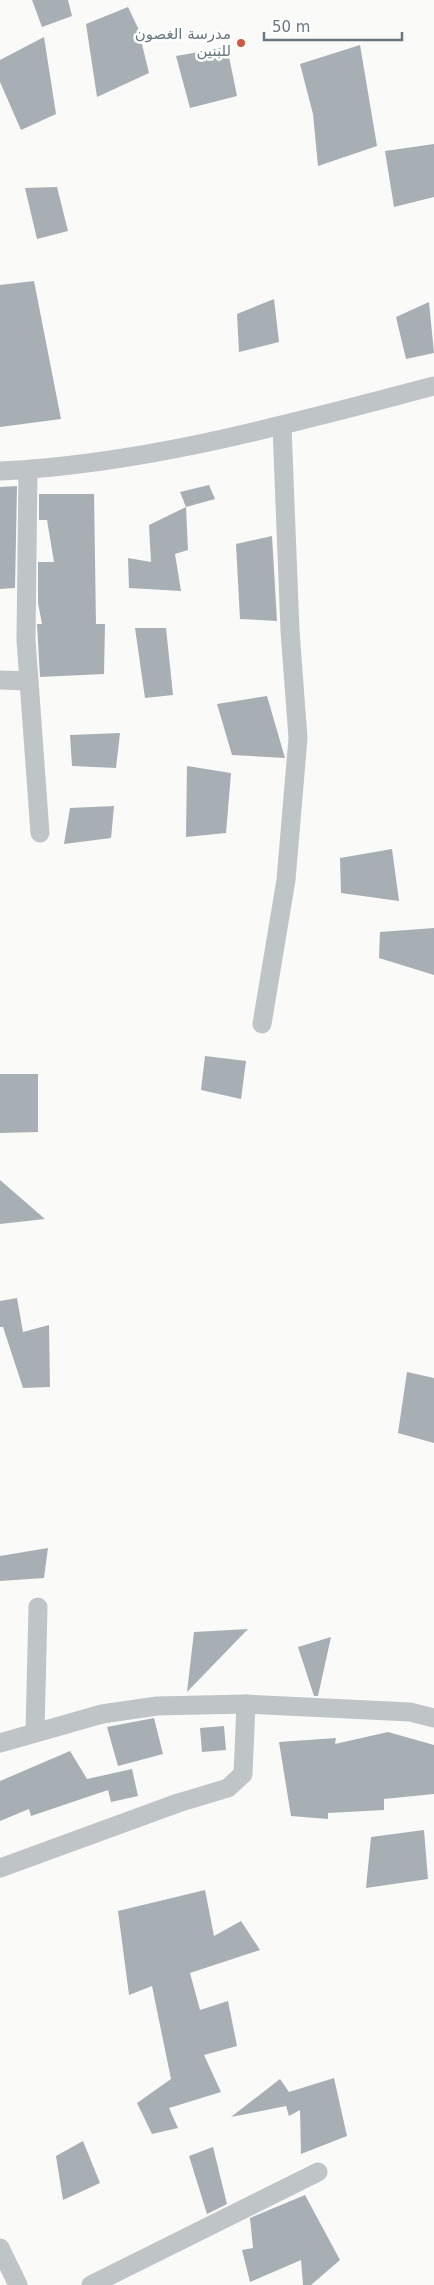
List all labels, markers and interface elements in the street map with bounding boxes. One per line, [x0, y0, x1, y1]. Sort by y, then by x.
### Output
scale bar [264, 10, 402, 42]
text: 50 m [272, 18, 310, 36]
place label: مدرسة الغصون للبنين [135, 25, 231, 60]
marker: مدرسة الغصون للبنين [235, 37, 247, 49]

